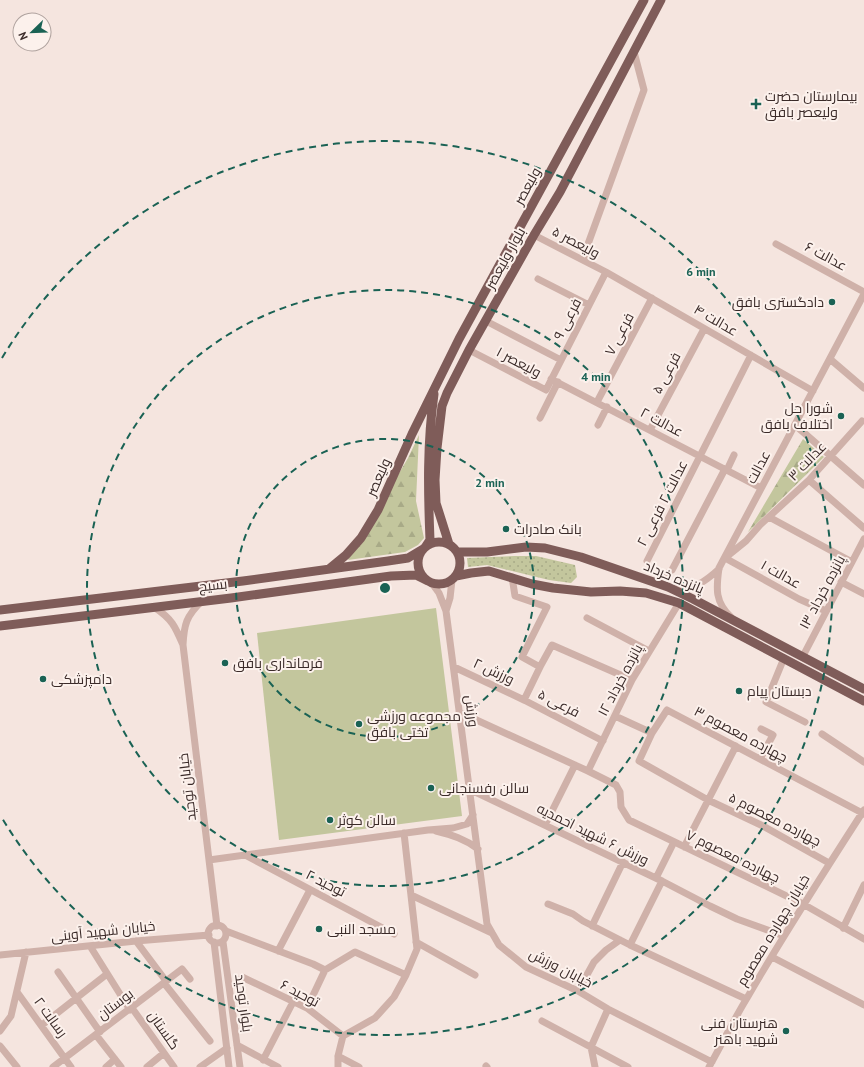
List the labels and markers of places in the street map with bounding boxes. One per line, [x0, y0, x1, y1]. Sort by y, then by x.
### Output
place label: بیمارستان حضرت ولیعصر بافق [765, 87, 858, 121]
marker: بیمارستان حضرت ولیعصر بافق [750, 98, 762, 110]
place label: دادگستری بافق [732, 293, 824, 311]
marker: دادگستری بافق [827, 297, 837, 307]
place label: شورا حل اختلاف بافق [761, 399, 833, 433]
marker: شورا حل اختلاف بافق [836, 411, 846, 421]
place label: بانک صادرات [514, 520, 582, 538]
marker: بانک صادرات [501, 524, 511, 534]
centre of rings [378, 581, 392, 595]
place label: فرمانداری بافق [233, 654, 323, 672]
marker: فرمانداری بافق [220, 658, 230, 668]
place label: دامپزشکی [51, 670, 112, 689]
marker: دامپزشکی [38, 674, 48, 684]
place label: دبستان پیام [747, 682, 812, 701]
marker: دبستان پیام [734, 686, 744, 696]
place label: مجموعه ورزشی تختی بافق [367, 707, 461, 741]
marker: مجموعه ورزشی تختی بافق [354, 719, 364, 729]
place label: سالن رفسنجانی [439, 779, 529, 797]
marker: سالن رفسنجانی [426, 783, 436, 793]
place label: سالن کوثر [337, 811, 396, 829]
marker: سالن کوثر [325, 815, 335, 825]
place label: مسجد النبی [327, 920, 396, 938]
marker: مسجد النبی [314, 924, 324, 934]
place label: هنرستان فنی شهید باهنر [701, 1014, 778, 1048]
marker: هنرستان فنی شهید باهنر [781, 1026, 791, 1036]

